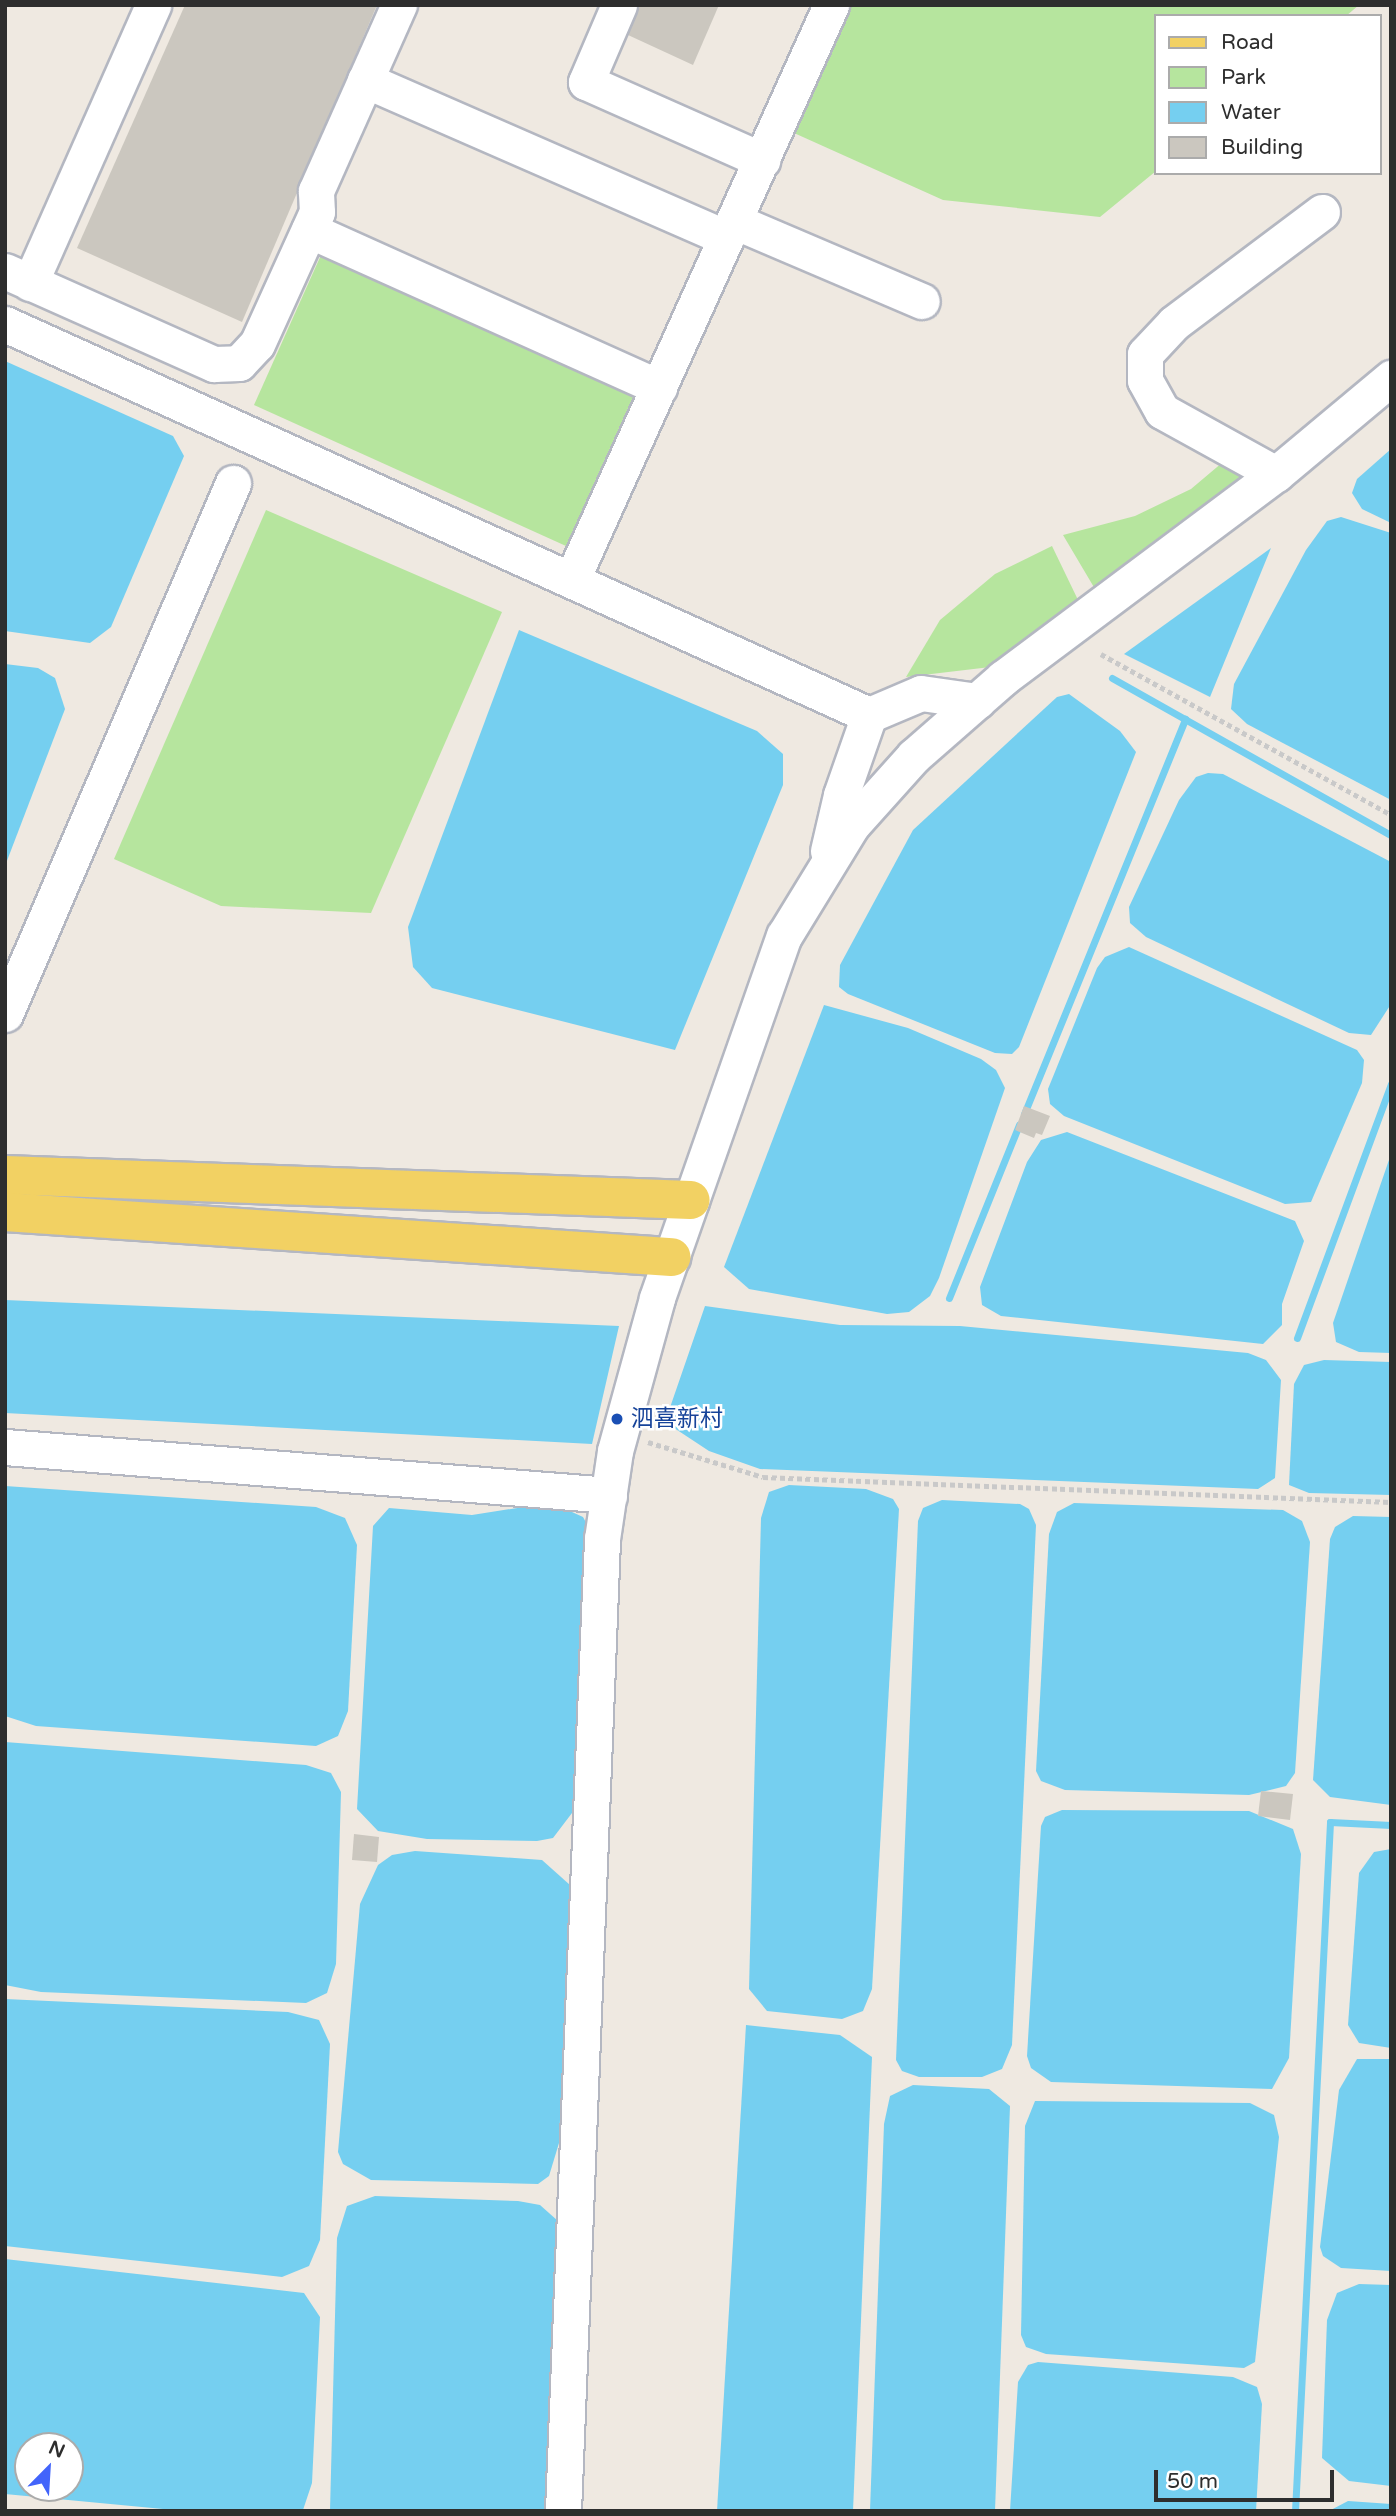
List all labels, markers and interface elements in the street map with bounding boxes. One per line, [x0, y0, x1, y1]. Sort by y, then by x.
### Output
legend [1154, 14, 1382, 175]
text: Road [1221, 30, 1274, 55]
text: Park [1221, 65, 1266, 90]
text: Water [1221, 100, 1281, 125]
text: Building [1221, 135, 1303, 160]
place label: 泗喜新村 [631, 1405, 723, 1433]
marker: 泗喜新村 [609, 1411, 625, 1427]
north arrow [14, 2432, 84, 2502]
text: N [45, 2436, 68, 2463]
scale bar [1158, 2456, 1338, 2500]
text: 50 m [1167, 2469, 1218, 2494]

